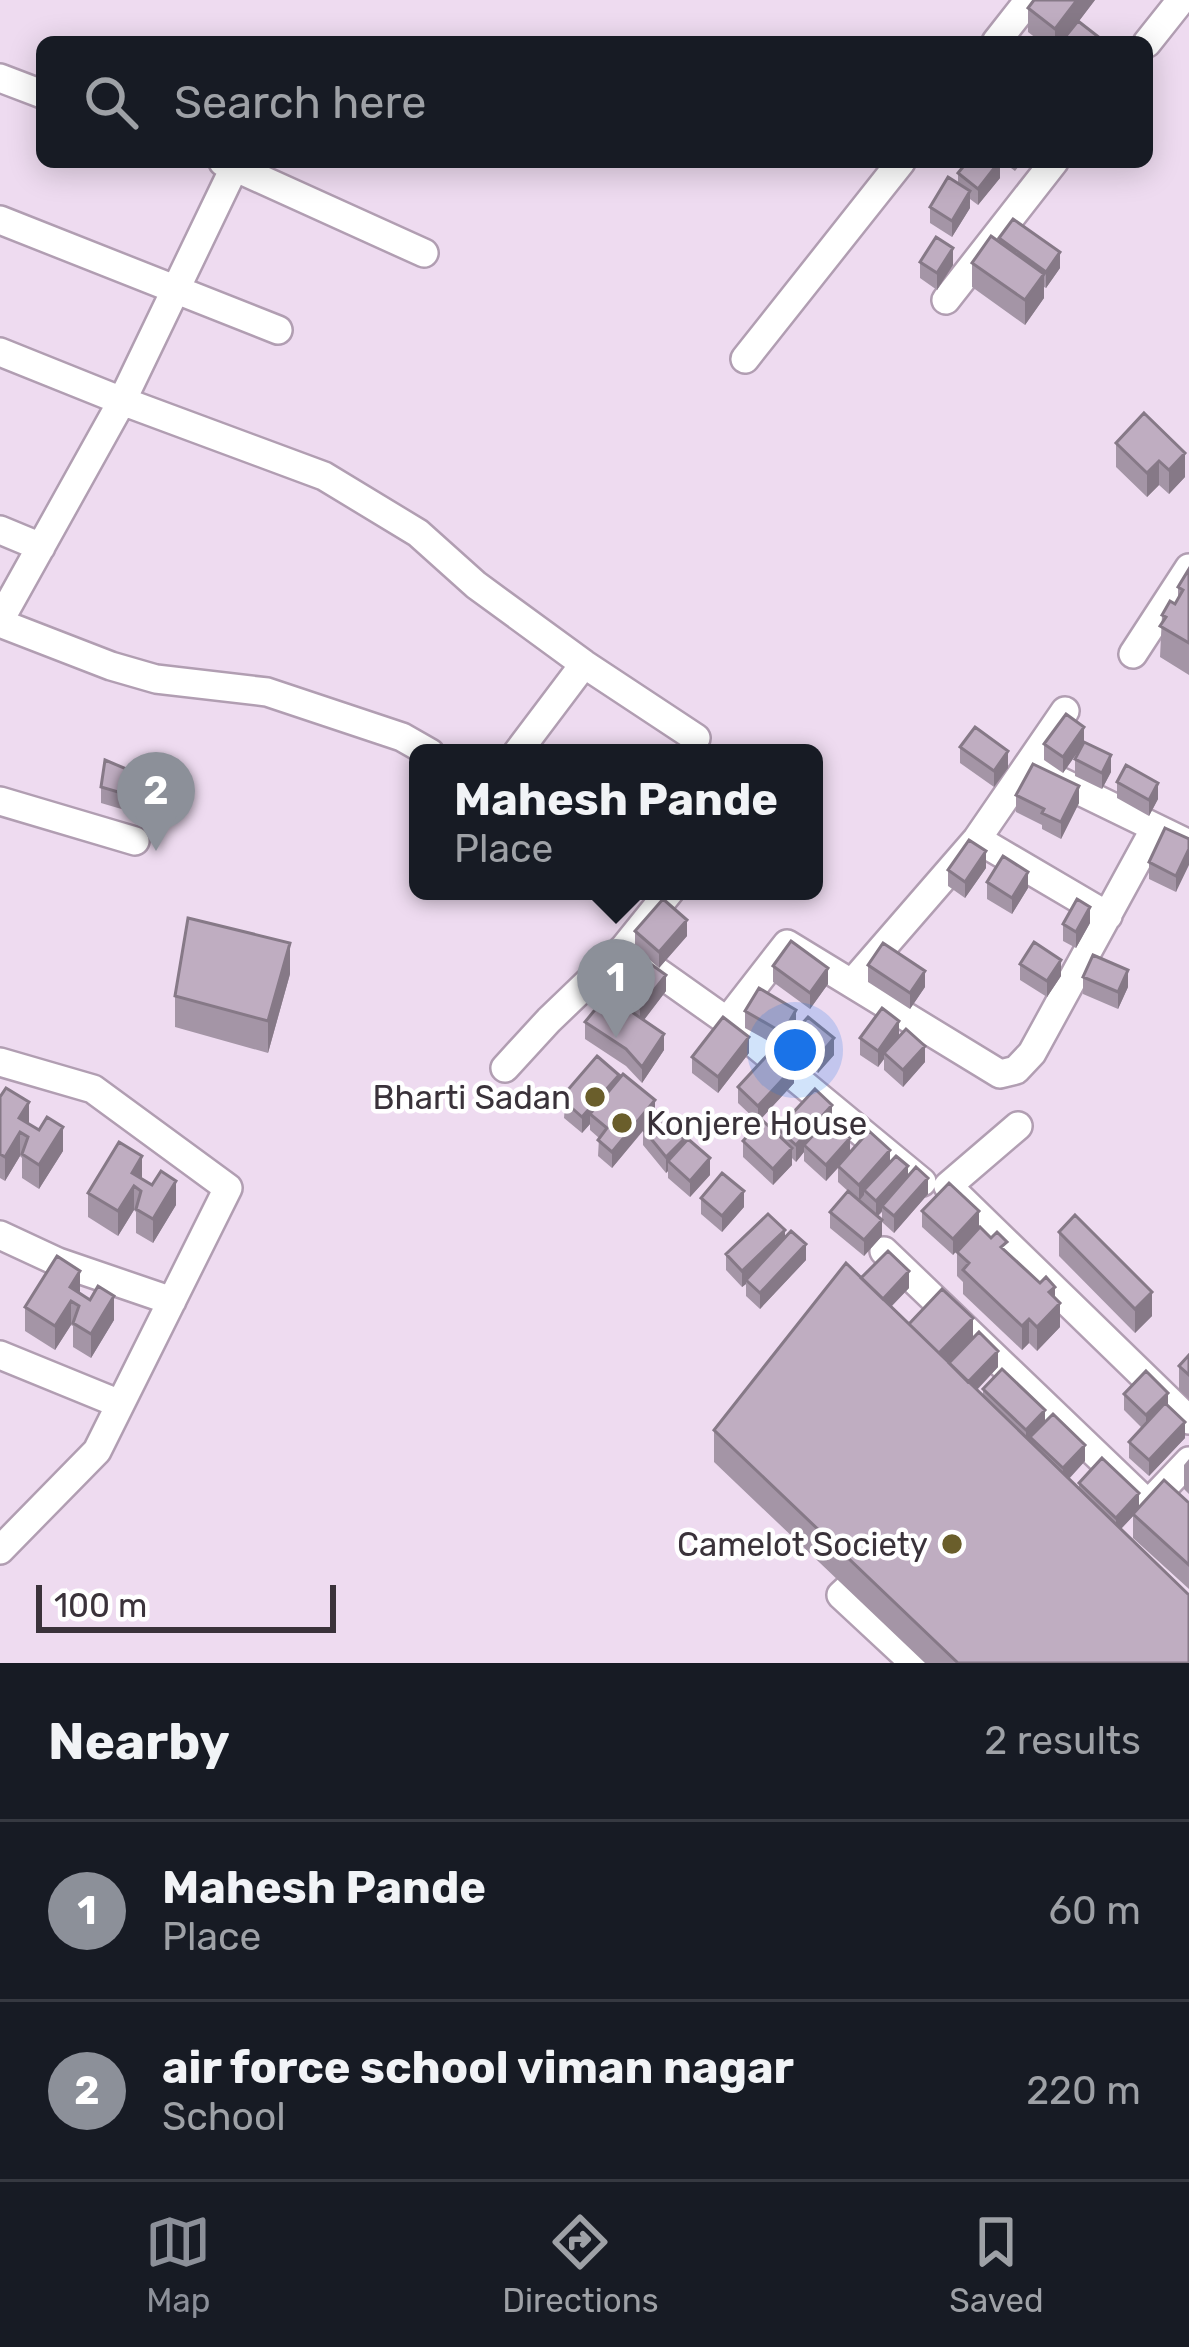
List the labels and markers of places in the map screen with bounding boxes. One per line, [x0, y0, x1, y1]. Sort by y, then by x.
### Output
pin: 2 [117, 752, 195, 851]
pin: 1 [577, 939, 655, 1038]
place label: Bharti Sadan [373, 1078, 571, 1117]
marker: Bharti Sadan [582, 1084, 608, 1110]
place label: Konjere House [646, 1104, 867, 1143]
marker: Konjere House [609, 1110, 635, 1136]
place label: Camelot Society [677, 1525, 928, 1564]
marker: Camelot Society [939, 1531, 965, 1557]

